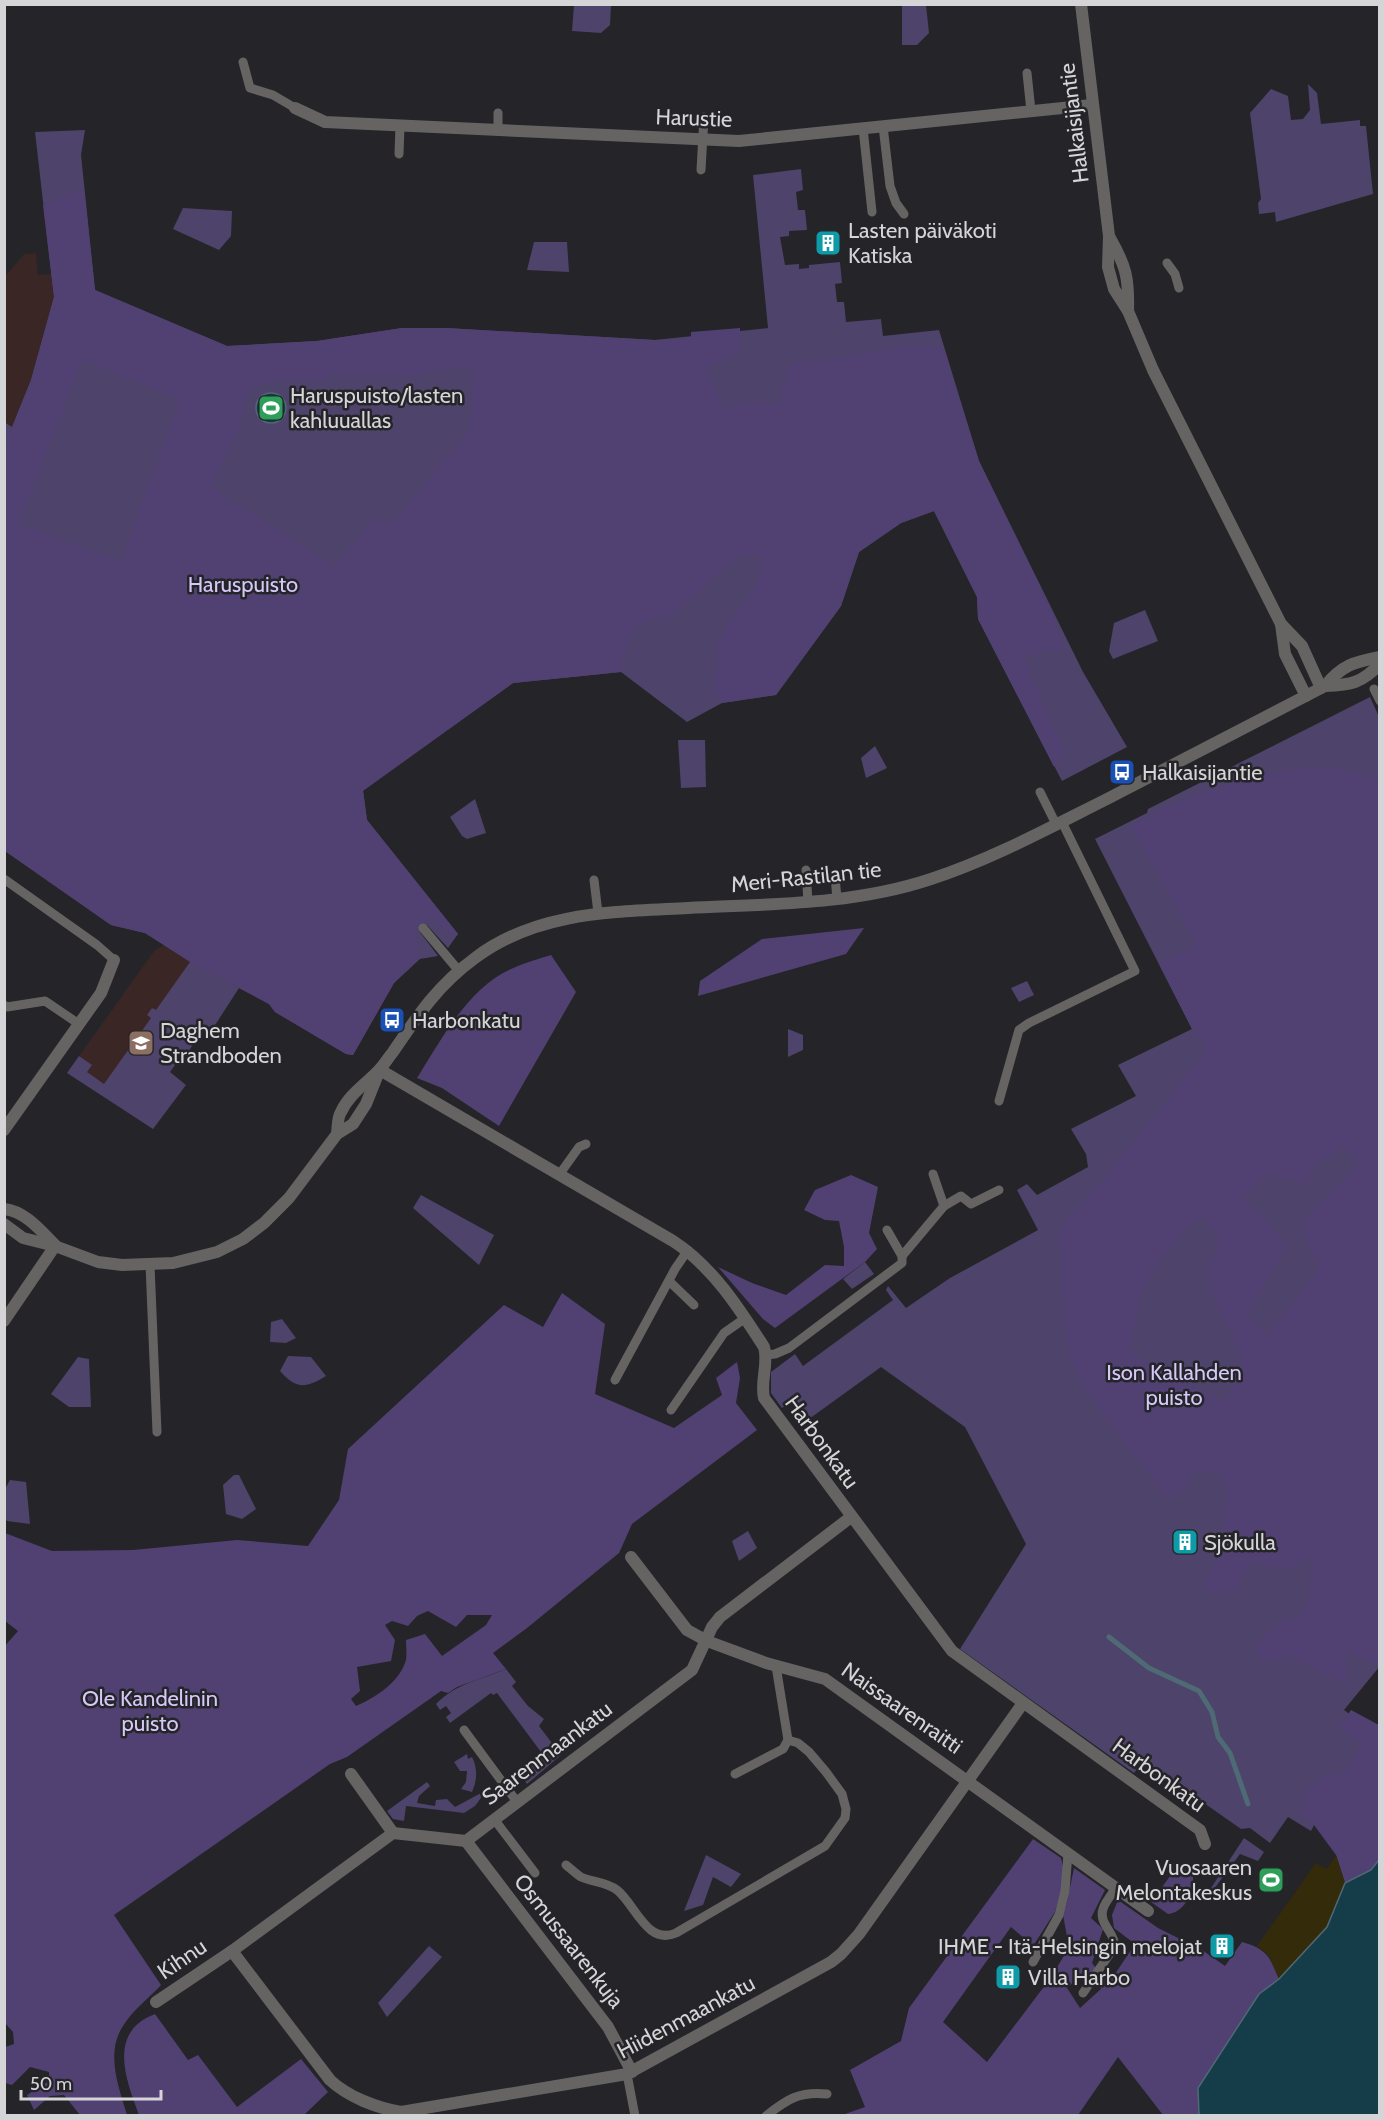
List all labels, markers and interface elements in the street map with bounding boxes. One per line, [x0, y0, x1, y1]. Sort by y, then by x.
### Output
street label: Halkaisijantie [1053, 62, 1095, 184]
street label: Harustie [655, 103, 733, 133]
place label: Lasten päiväkoti Katiska [848, 217, 997, 269]
building icon: Lasten päiväkoti Katiska [813, 228, 843, 258]
place label: Haruspuisto/lasten kahluuallas [290, 382, 463, 434]
sports icon: Haruspuisto/lasten kahluuallas [256, 393, 286, 423]
park label: Haruspuisto [188, 571, 298, 598]
bus stop icon: Halkaisijantie [1107, 757, 1137, 787]
place label: Halkaisijantie [1142, 759, 1263, 786]
street label: Meri-Rastilan tie [729, 856, 883, 898]
bus stop icon: Harbonkatu [377, 1005, 407, 1035]
place label: Harbonkatu [412, 1007, 520, 1034]
place label: Daghem Strandboden [160, 1017, 282, 1069]
school or university icon: Daghem Strandboden [126, 1028, 156, 1058]
park label: Ison Kallahden puisto [1106, 1359, 1242, 1411]
street label: Harbonkatu [779, 1390, 865, 1494]
building icon: Sjökulla [1170, 1527, 1200, 1557]
place label: Sjökulla [1204, 1529, 1276, 1556]
street label: Naissaarenraitti [836, 1656, 968, 1760]
park label: Ole Kandelinin puisto [82, 1685, 218, 1737]
street label: Saarenmaankatu [477, 1695, 617, 1811]
street label: Harbonkatu [1107, 1732, 1211, 1818]
place label: Vuosaaren Melontakeskus [1116, 1854, 1252, 1906]
sports icon: Vuosaaren Melontakeskus [1256, 1865, 1286, 1895]
street label: Osmussaarenkuja [508, 1868, 630, 2014]
building icon: IHME - Itä-Helsingin melojat [1207, 1931, 1237, 1961]
street label: Kihnu [152, 1933, 212, 1985]
place label: IHME - Itä-Helsingin melojat [938, 1933, 1203, 1960]
building icon: Villa Harbo [993, 1962, 1023, 1992]
place label: Villa Harbo [1028, 1964, 1130, 1991]
street label: Hiidenmaankatu [612, 1969, 760, 2065]
scale bar [21, 2063, 160, 2101]
text: 50 m [30, 2073, 72, 2095]

